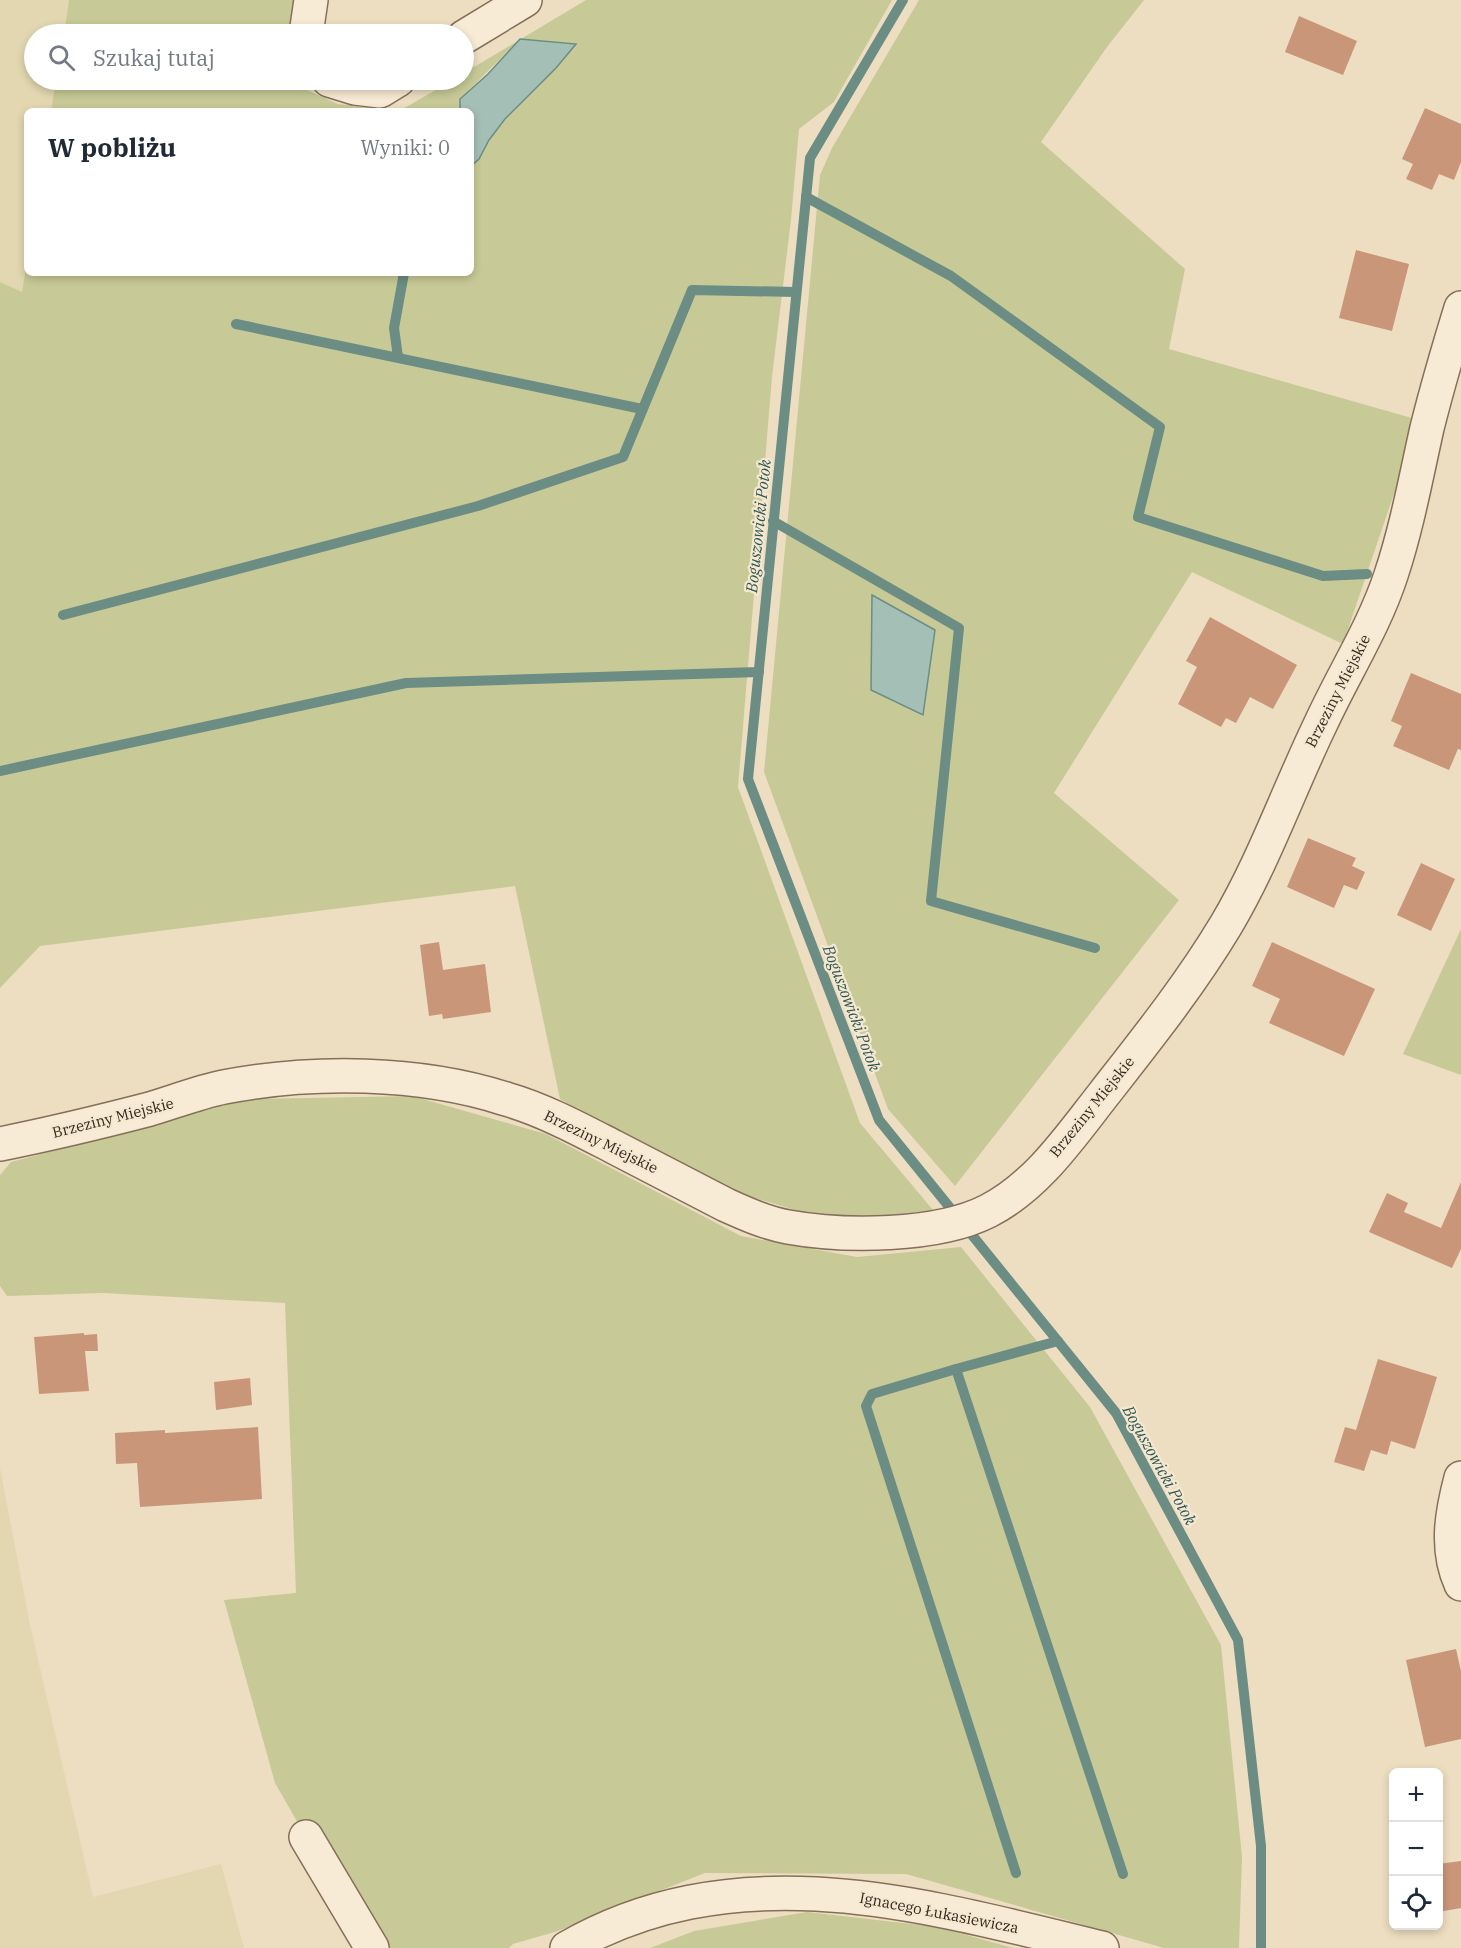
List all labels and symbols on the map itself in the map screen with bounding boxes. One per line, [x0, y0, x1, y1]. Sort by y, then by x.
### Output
water label: Boguszowicki Potok [741, 458, 775, 595]
street label: Brzeziny Miejskie [1301, 631, 1374, 751]
water label: Boguszowicki Potok [818, 941, 886, 1075]
street label: Brzeziny Miejskie [1045, 1052, 1138, 1161]
street label: Brzeziny Miejskie [50, 1093, 176, 1142]
street label: Brzeziny Miejskie [541, 1106, 661, 1177]
water label: Boguszowicki Potok [1118, 1401, 1201, 1529]
street label: Ignacego Łukasiewicza [858, 1888, 1020, 1937]

